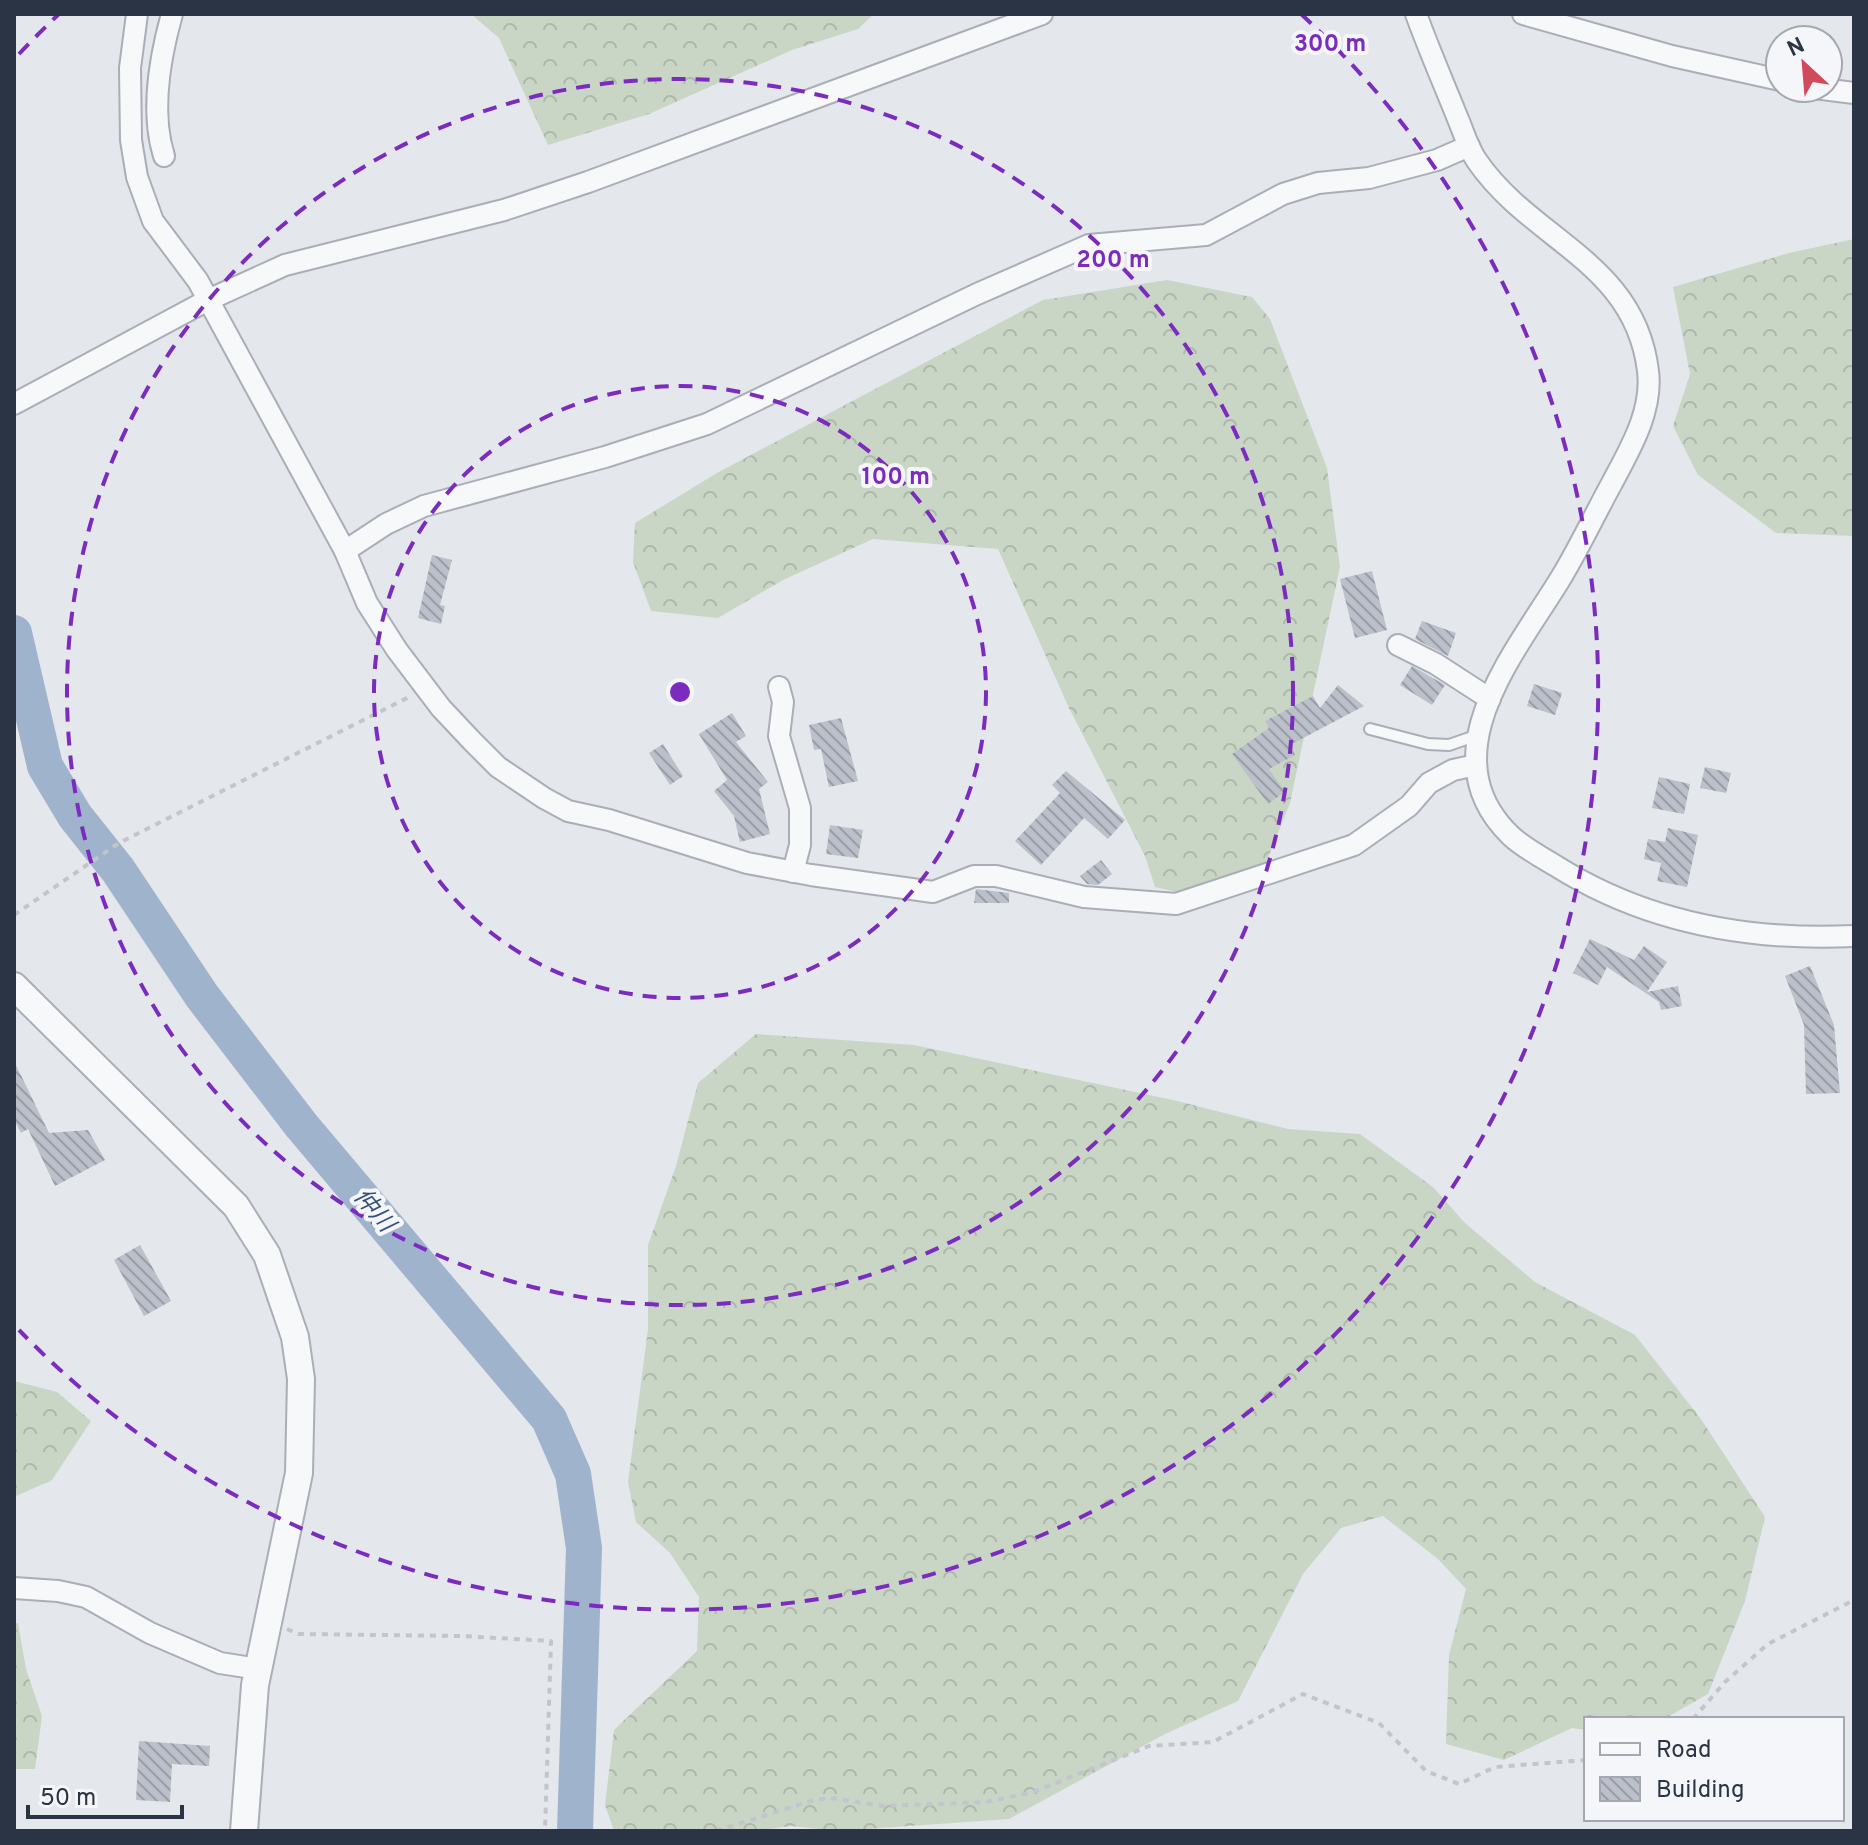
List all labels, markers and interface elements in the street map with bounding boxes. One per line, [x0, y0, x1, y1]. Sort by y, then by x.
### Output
north arrow [1764, 24, 1844, 104]
text: 300 m [1294, 30, 1366, 60]
text: N [1783, 33, 1809, 64]
text: 200 m [1076, 246, 1150, 276]
text: 100 m [862, 463, 930, 493]
centre of rings [666, 678, 694, 706]
water label: 仲川 [346, 1183, 402, 1241]
legend [1584, 1717, 1844, 1821]
text: Road [1656, 1736, 1712, 1766]
scale bar [28, 1769, 182, 1819]
text: Building [1656, 1776, 1745, 1806]
text: 50 m [40, 1784, 96, 1814]

